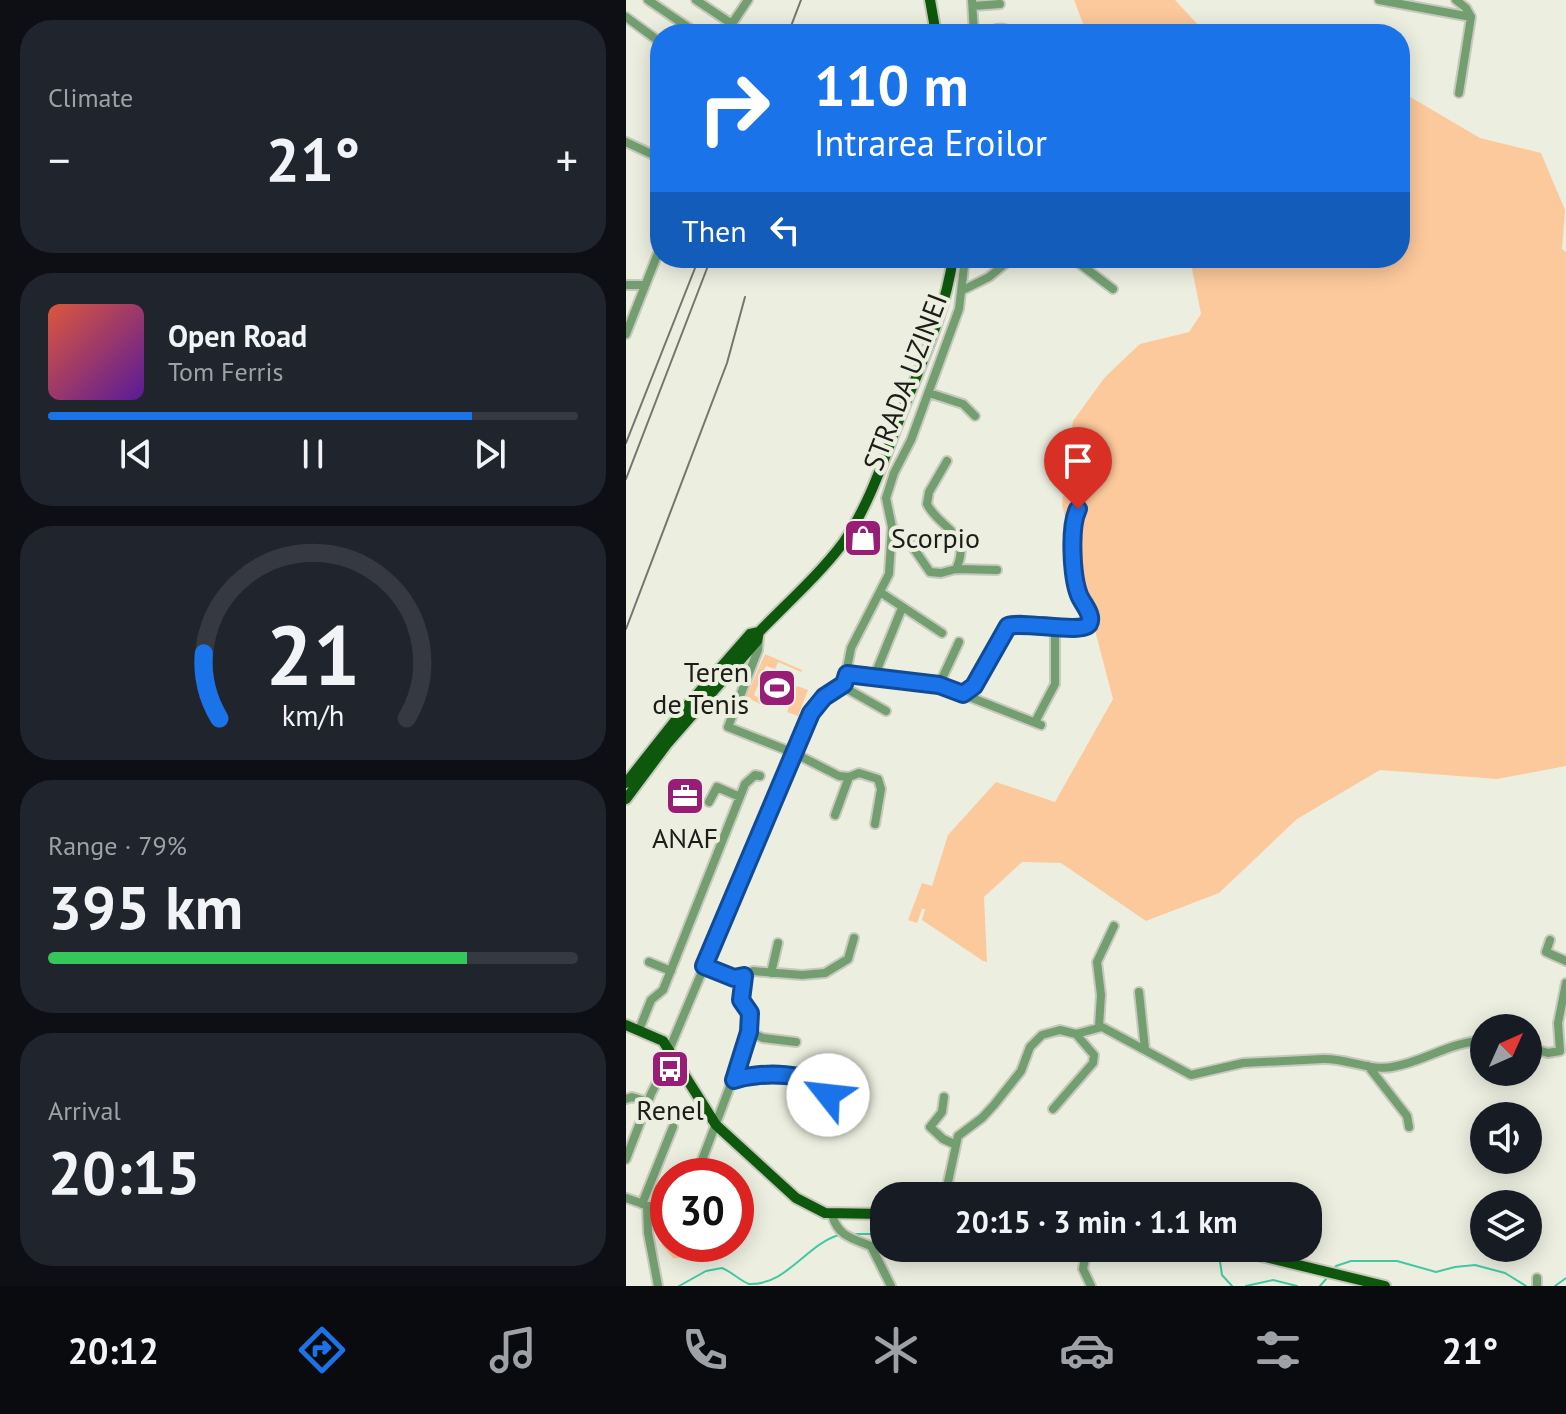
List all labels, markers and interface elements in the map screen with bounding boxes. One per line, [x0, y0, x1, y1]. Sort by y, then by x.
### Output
text: 110 m [814, 49, 969, 121]
icon: right [682, 56, 786, 160]
text: Climate [48, 81, 133, 114]
text: Intrarea Eroilor [814, 119, 1047, 166]
text: 21° [266, 120, 360, 198]
text: − [48, 131, 70, 188]
text: + [556, 131, 578, 188]
icon: left [763, 208, 807, 252]
text: Then [682, 211, 747, 250]
street label: STRADA UZINEI [854, 288, 955, 476]
text: Open Road [168, 316, 307, 355]
text: Tom Ferris [168, 355, 283, 388]
pin [1044, 427, 1112, 509]
icon: previous [114, 432, 158, 476]
icon: pause [291, 432, 335, 476]
icon: next [468, 432, 512, 476]
icon: arrive [1056, 439, 1100, 483]
shop icon: Scorpio [842, 517, 884, 559]
place label: Scorpio [891, 519, 980, 556]
text: 21 [266, 600, 360, 708]
place label: Teren de Tenis [652, 653, 749, 722]
sports icon: Teren de Tenis [756, 667, 798, 709]
text: km/h [282, 697, 344, 734]
office icon: ANAF [664, 775, 706, 817]
place label: ANAF [652, 819, 718, 856]
text: Range · 79% [48, 829, 187, 862]
text: 395 km [48, 868, 243, 946]
north arrow [1470, 1014, 1542, 1086]
map controls [1470, 1014, 1542, 1262]
bus stop icon: Renel [649, 1048, 691, 1090]
position arrow [786, 1053, 870, 1137]
place label: Renel [636, 1091, 704, 1128]
text: Arrival [48, 1094, 121, 1127]
button: sound [1470, 1102, 1542, 1174]
text: 20:15 [48, 1133, 200, 1211]
speed limit sign: 30 [650, 1158, 754, 1262]
button: layers [1470, 1190, 1542, 1262]
text: 20:15 · 3 min · 1.1 km [955, 1202, 1237, 1241]
icon: directions [294, 1322, 350, 1378]
icon: music [485, 1322, 541, 1378]
icon: phone [677, 1322, 733, 1378]
icon: climate [868, 1322, 924, 1378]
icon: car [1059, 1322, 1115, 1378]
icon: filters [1250, 1322, 1306, 1378]
text: 20:12 [68, 1327, 159, 1374]
text: 21° [1442, 1327, 1498, 1374]

